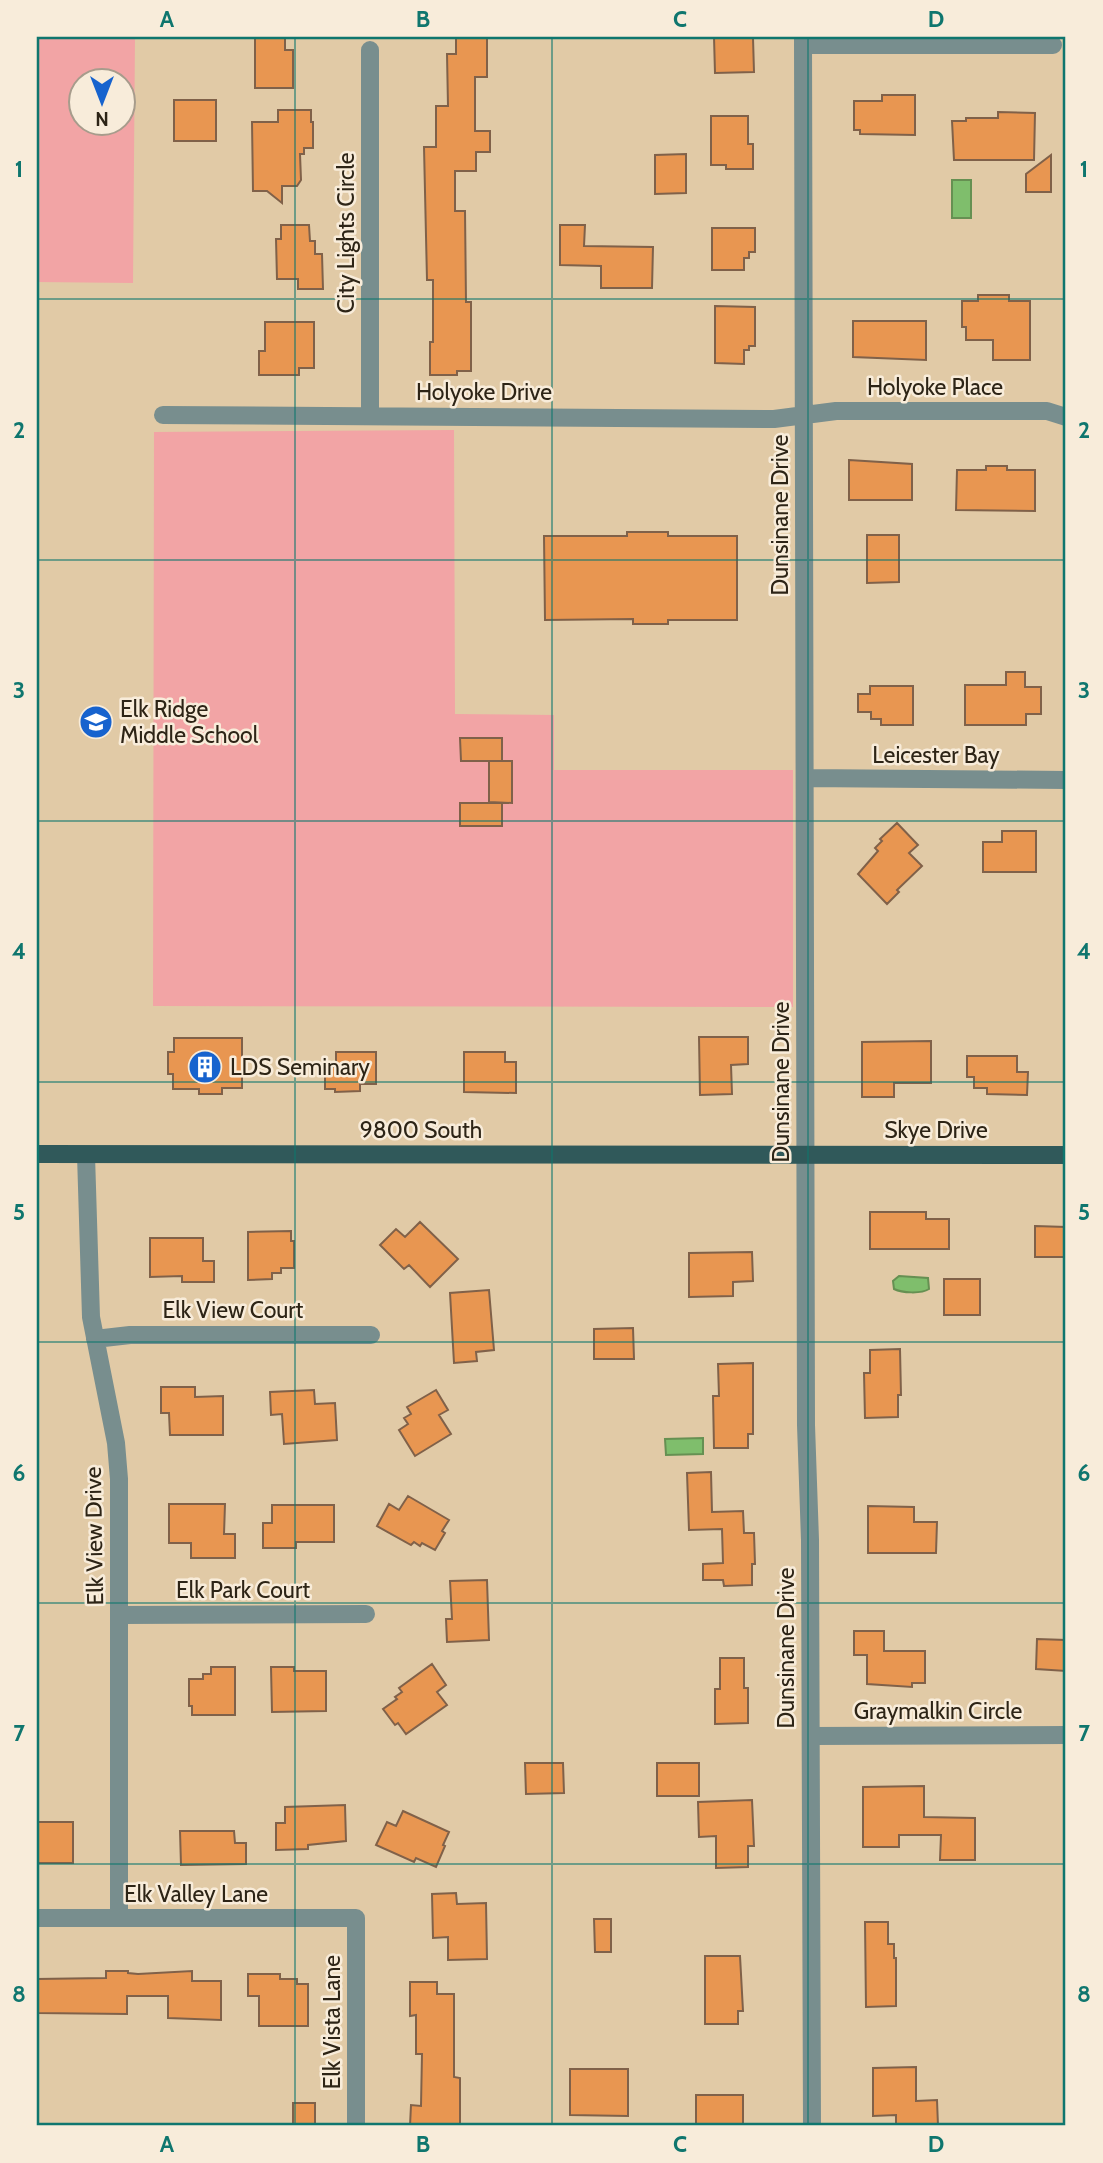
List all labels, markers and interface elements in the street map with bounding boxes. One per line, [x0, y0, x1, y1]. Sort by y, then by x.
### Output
text: A [160, 5, 175, 33]
text: B [416, 5, 430, 33]
text: C [673, 5, 687, 33]
text: D [928, 5, 944, 33]
north arrow [66, 66, 136, 136]
text: N [95, 107, 109, 130]
street label: City Lights Circle [332, 152, 360, 314]
text: 1 [15, 155, 23, 183]
text: 1 [1080, 155, 1088, 183]
street label: Holyoke Place [867, 373, 1003, 401]
street label: Holyoke Drive [416, 378, 552, 406]
text: 2 [13, 416, 25, 444]
text: 2 [1078, 416, 1090, 444]
street label: Dunsinane Drive [766, 434, 794, 596]
text: 3 [13, 676, 25, 704]
text: 3 [1078, 676, 1090, 704]
place label: Elk Ridge Middle School [120, 695, 259, 749]
school or university icon: Elk Ridge Middle School [77, 703, 115, 741]
street label: Leicester Bay [872, 741, 1000, 769]
text: 4 [12, 937, 26, 965]
text: 4 [1077, 937, 1091, 965]
street label: Dunsinane Drive [767, 1001, 795, 1163]
building icon: LDS Seminary [186, 1048, 224, 1086]
place label: LDS Seminary [230, 1053, 370, 1081]
street label: 9800 South [360, 1116, 482, 1144]
street label: Skye Drive [884, 1116, 988, 1144]
text: 5 [13, 1198, 25, 1226]
text: 5 [1078, 1198, 1090, 1226]
street label: Elk View Court [163, 1296, 304, 1324]
text: 6 [13, 1459, 25, 1487]
text: 6 [1078, 1459, 1090, 1487]
street label: Elk View Drive [79, 1466, 109, 1606]
street label: Dunsinane Drive [772, 1567, 800, 1729]
street label: Elk Park Court [176, 1576, 310, 1604]
street label: Graymalkin Circle [854, 1697, 1023, 1725]
text: 7 [13, 1719, 25, 1747]
text: 7 [1078, 1719, 1090, 1747]
street label: Elk Valley Lane [124, 1880, 268, 1908]
street label: Elk Vista Lane [318, 1955, 346, 2089]
text: 8 [12, 1980, 26, 2008]
text: 8 [1077, 1980, 1091, 2008]
text: A [160, 2130, 175, 2158]
text: B [416, 2130, 430, 2158]
text: C [673, 2130, 687, 2158]
text: D [928, 2130, 944, 2158]

